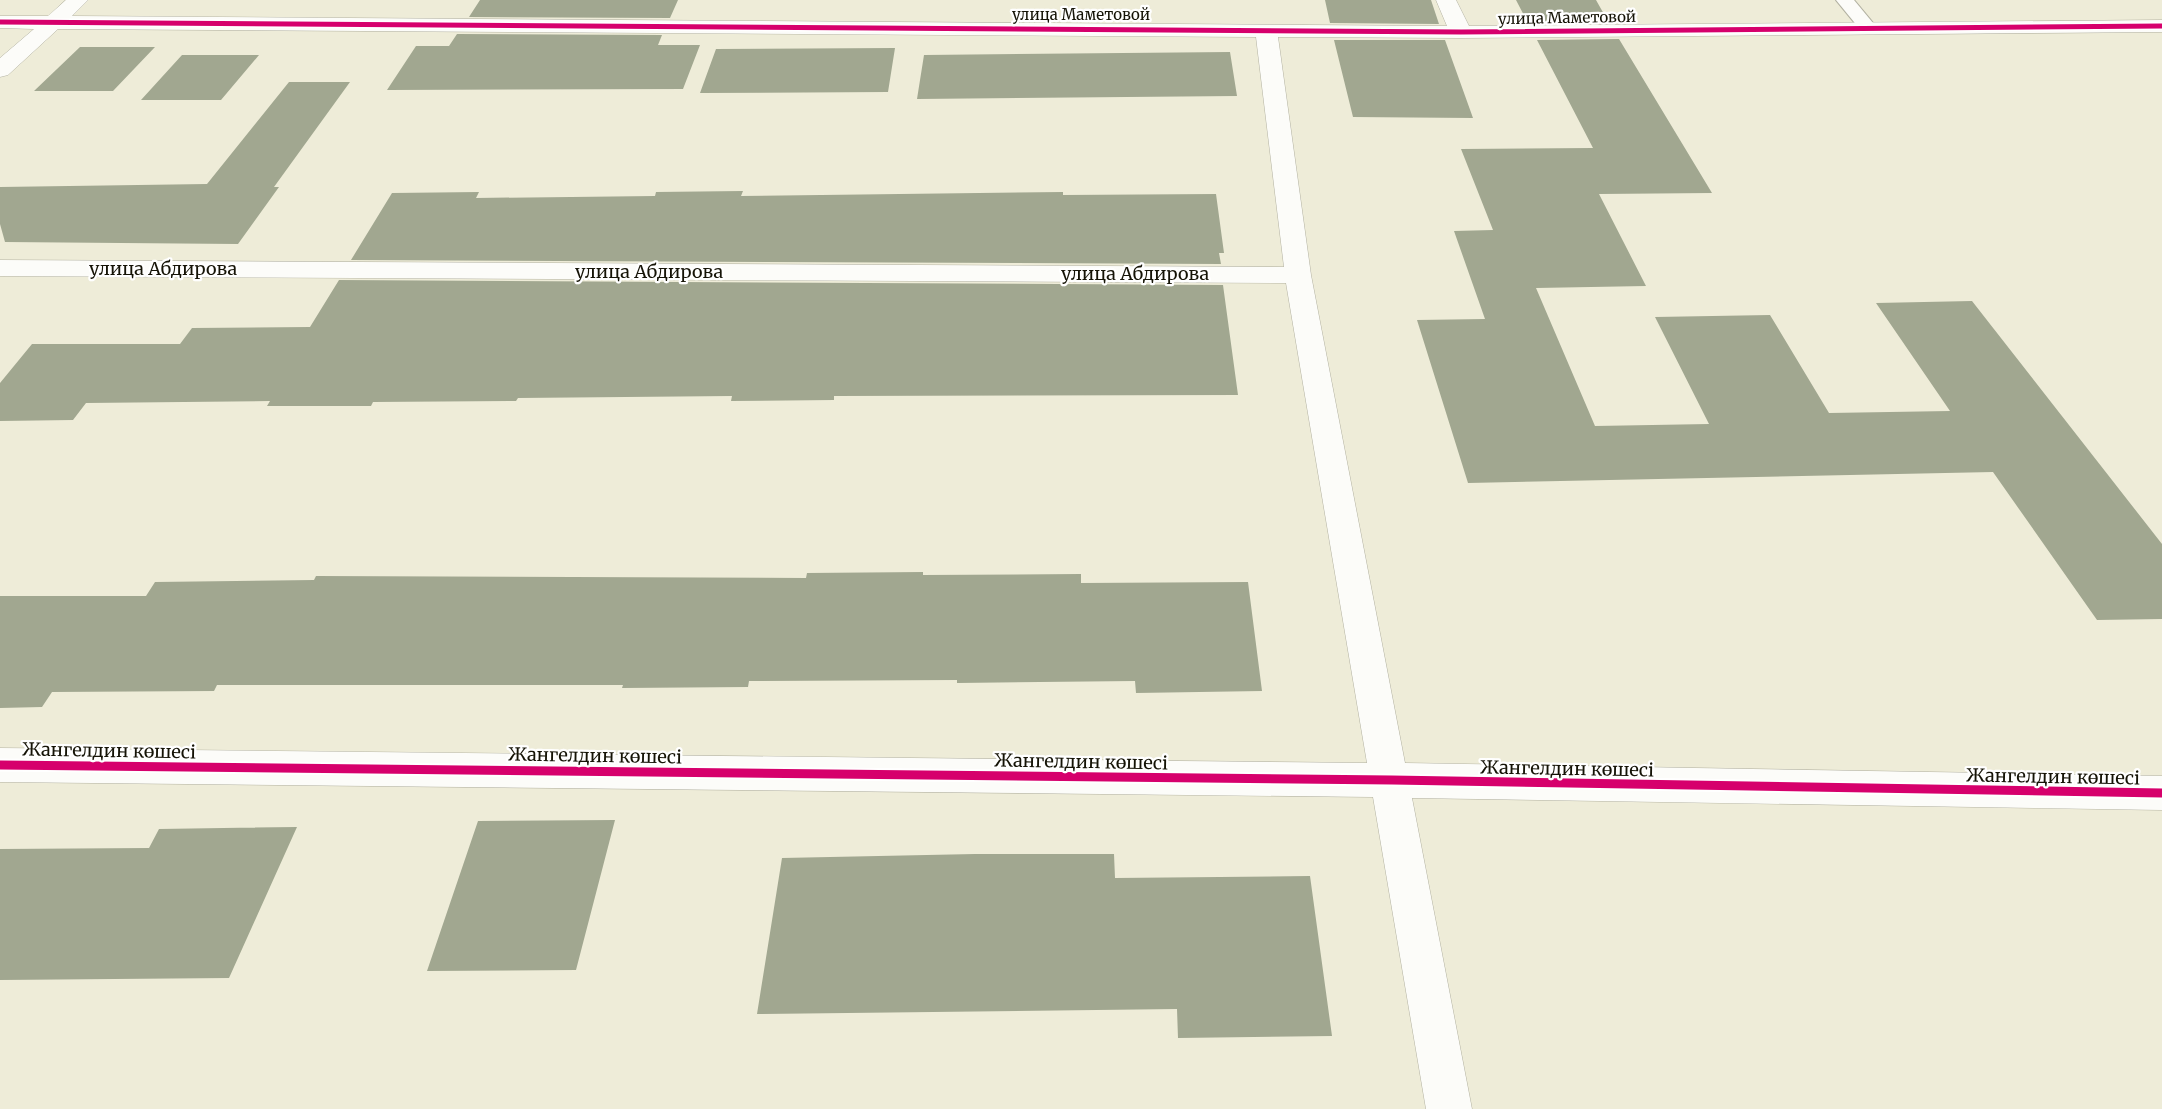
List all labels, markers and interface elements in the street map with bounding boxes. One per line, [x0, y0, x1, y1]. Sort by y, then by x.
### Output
street label: улица Маметовой [1012, 5, 1150, 24]
street label: улица Маметовой [1498, 7, 1636, 28]
street label: улица Абдирова [89, 257, 237, 280]
street label: улица Абдирова [575, 260, 723, 283]
street label: улица Абдирова [1061, 262, 1209, 285]
street label: Жангелдин көшесі [22, 737, 196, 764]
street label: Жангелдин көшесі [508, 742, 682, 769]
street label: Жангелдин көшесі [994, 748, 1168, 775]
street label: Жангелдин көшесі [1480, 755, 1654, 782]
street label: Жангелдин көшесі [1966, 763, 2140, 790]

